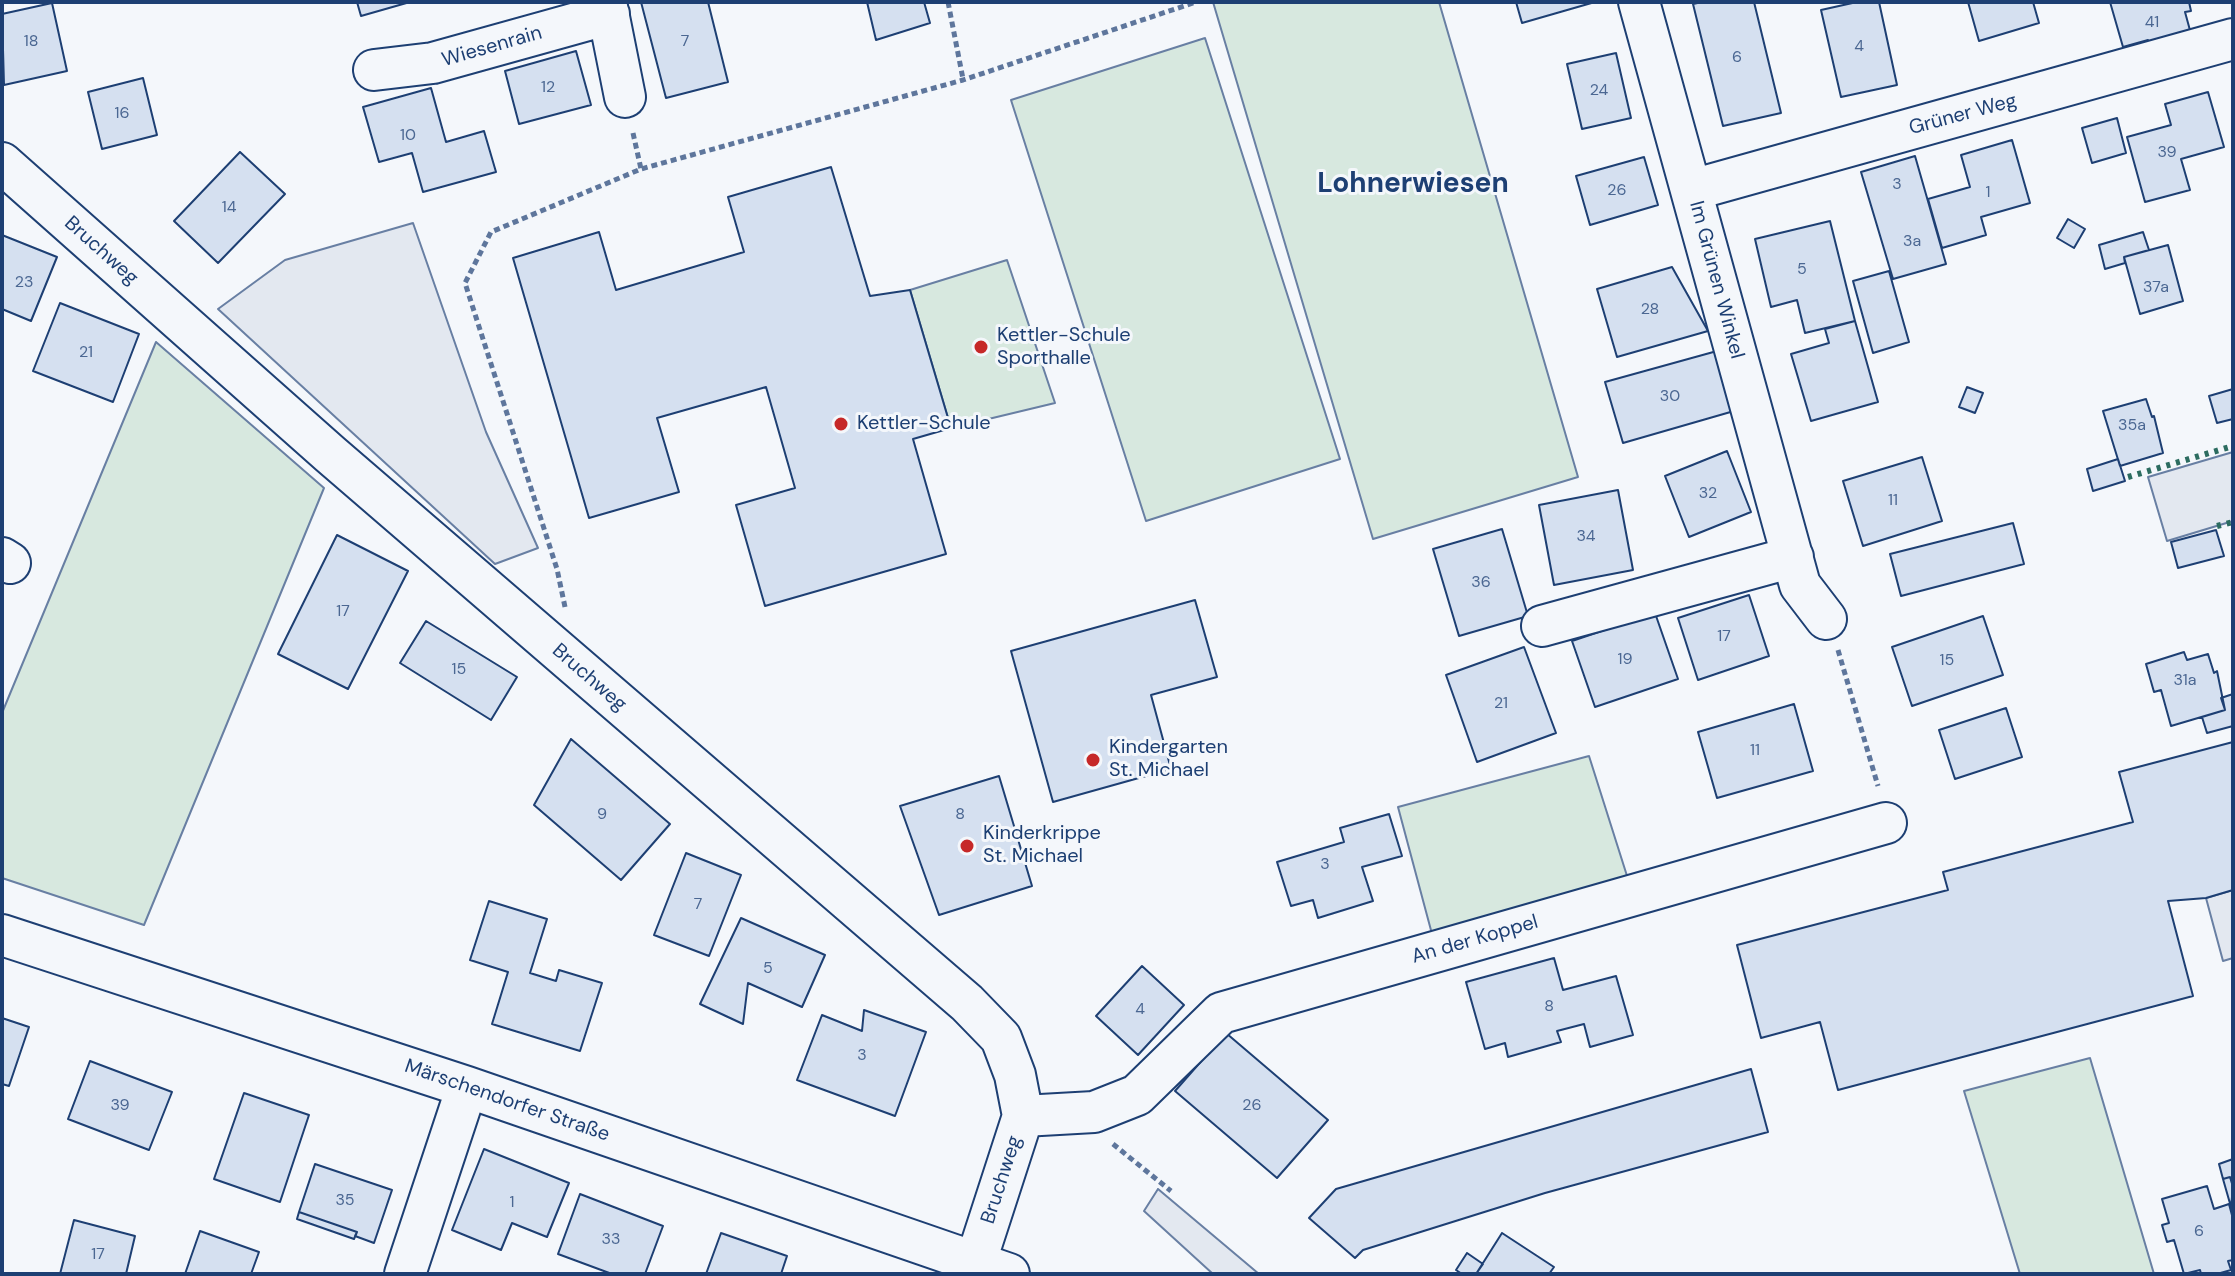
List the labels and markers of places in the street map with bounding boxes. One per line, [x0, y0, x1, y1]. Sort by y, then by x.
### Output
place label: Kettler-Schule Sporthalle [997, 324, 1131, 371]
marker: Kettler-Schule Sporthalle [972, 338, 990, 356]
place label: Kettler-Schule [857, 412, 991, 436]
marker: Kettler-Schule [832, 415, 850, 433]
place label: Kindergarten St. Michael [1109, 736, 1228, 783]
marker: Kindergarten St. Michael [1084, 751, 1102, 769]
place label: Kinderkrippe St. Michael [983, 822, 1101, 869]
marker: Kinderkrippe St. Michael [958, 837, 976, 855]

